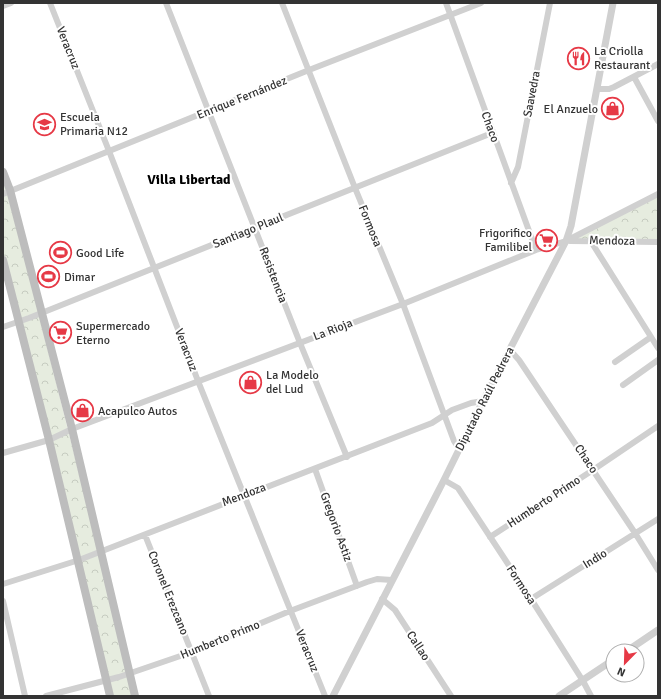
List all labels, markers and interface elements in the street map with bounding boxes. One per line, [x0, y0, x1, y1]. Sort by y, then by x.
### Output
street label: Veracruz [53, 24, 83, 72]
place label: La Criolla Restaurant [594, 44, 650, 73]
restaurant icon: La Criolla Restaurant [565, 45, 591, 71]
street label: Saavedra [520, 70, 544, 118]
street label: Enrique Fernández [195, 73, 289, 123]
shop icon: El Anzuelo [600, 96, 626, 122]
place label: El Anzuelo [544, 102, 598, 117]
place label: Escuela Primaria N12 [60, 110, 128, 139]
street label: Chaco [478, 110, 502, 144]
school or university icon: Escuela Primaria N12 [32, 111, 58, 137]
district label: Villa Libertad [147, 171, 231, 188]
street label: Formosa [355, 203, 385, 249]
street label: Santiago Plaul [211, 210, 286, 252]
place label: Frigorifico Familibel [479, 226, 532, 255]
supermarket icon: Frigorifico Familibel [534, 227, 560, 253]
street label: Mendoza [589, 233, 635, 249]
sports icon: Good Life [47, 240, 73, 266]
street label: Resistencia [255, 245, 291, 305]
place label: Good Life [76, 246, 124, 261]
sports icon: Dimar [35, 264, 61, 290]
place label: Dimar [64, 270, 96, 285]
street label: La Rioja [311, 316, 355, 344]
place label: Supermercado Eterno [76, 319, 150, 348]
supermarket icon: Supermercado Eterno [48, 320, 74, 346]
street label: Veracruz [171, 326, 201, 374]
street label: Diputado Raúl Pedrera [452, 344, 518, 454]
place label: La Modelo del Lud [266, 368, 319, 397]
shop icon: La Modelo del Lud [238, 369, 264, 395]
shop icon: Acapulco Autos [69, 398, 95, 424]
place label: Acapulco Autos [98, 404, 177, 419]
street label: Chaco [571, 442, 601, 476]
street label: Humberto Primo [504, 473, 584, 531]
street label: Mendoza [220, 480, 268, 510]
street label: Gregorio Astiz [317, 490, 355, 564]
street label: Indio [580, 546, 610, 572]
street label: Coronel Erezcano [144, 549, 192, 637]
street label: Formosa [503, 563, 539, 607]
street label: Humberto Primo [178, 617, 262, 663]
street label: Veracruz [292, 627, 322, 675]
street label: Callao [403, 628, 433, 664]
north arrow [605, 643, 645, 683]
text: N [615, 664, 627, 679]

